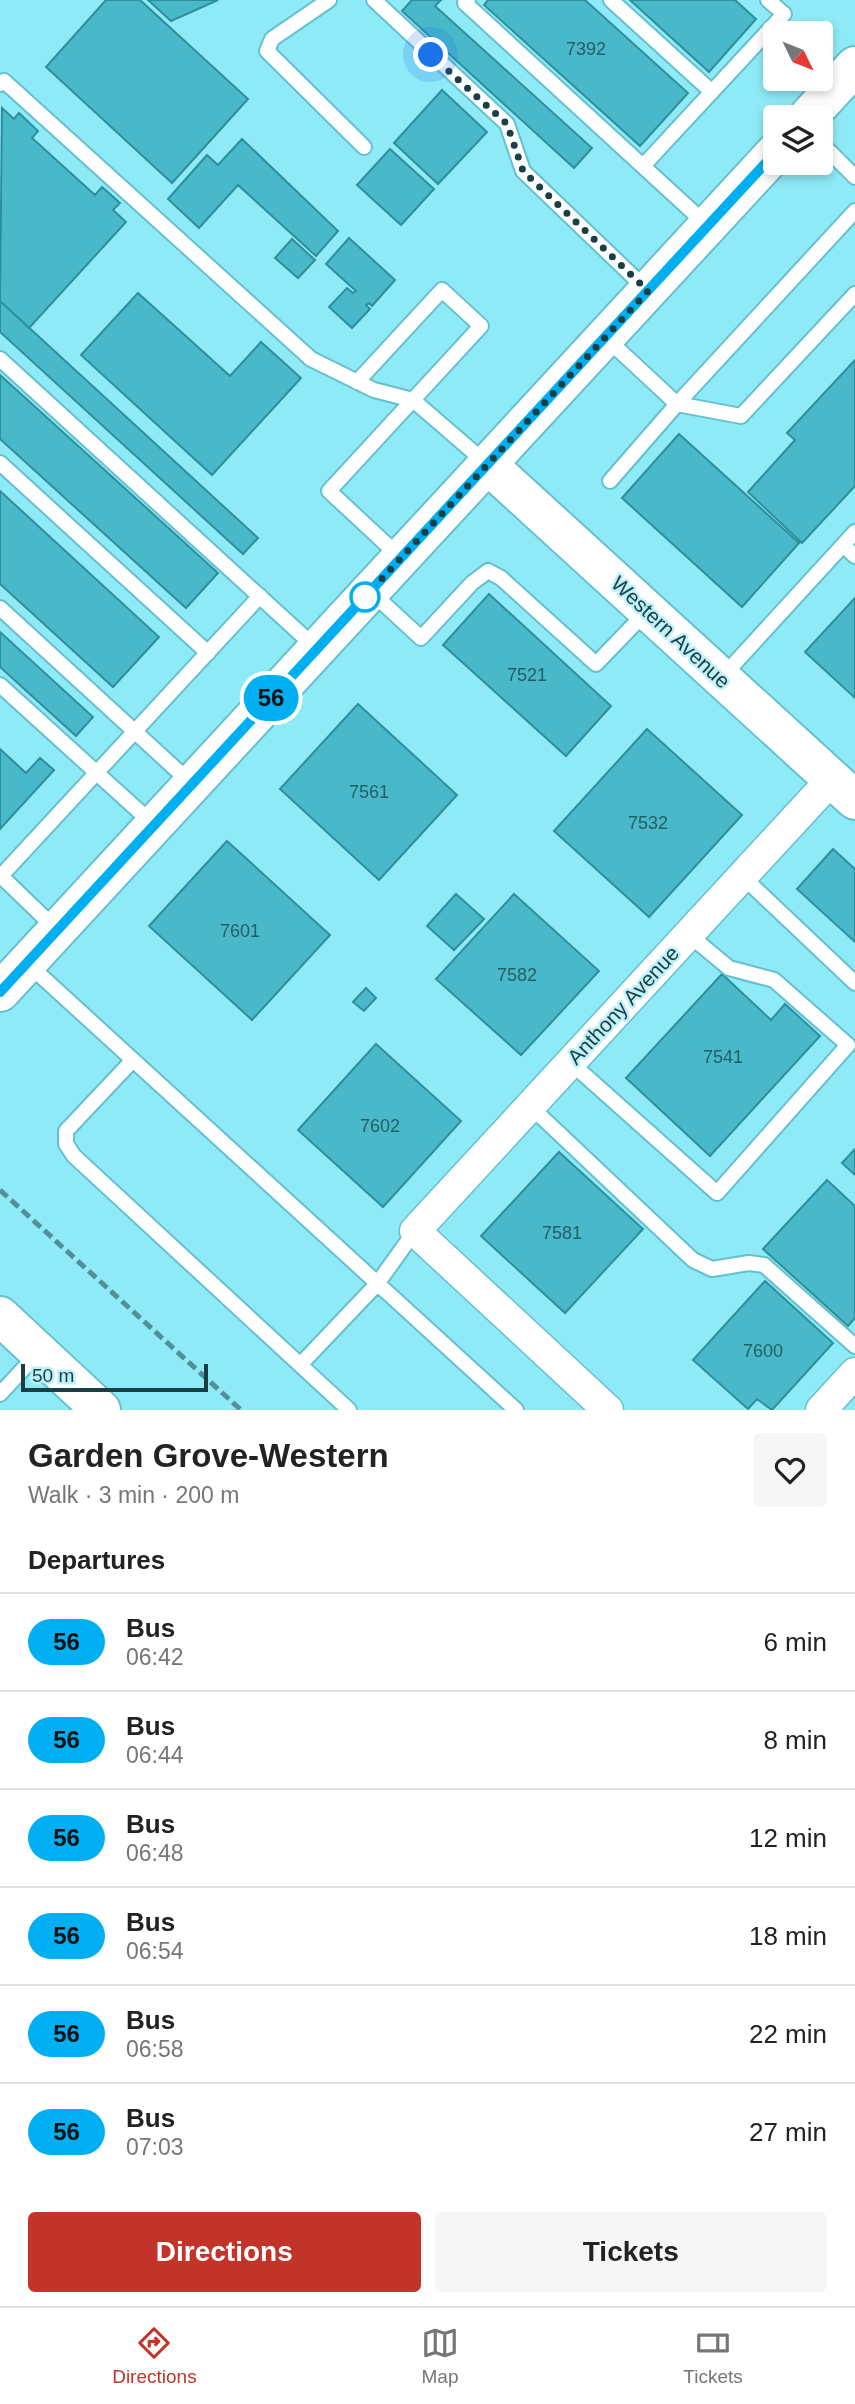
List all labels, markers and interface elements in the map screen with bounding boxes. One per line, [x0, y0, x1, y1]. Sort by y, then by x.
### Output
north arrow [763, 21, 833, 91]
map controls [763, 21, 833, 175]
your location [413, 37, 448, 72]
house number: 7392 [566, 39, 606, 59]
button: layers [763, 105, 833, 175]
street label: Western Avenue [607, 571, 735, 693]
unlabelled marker [350, 582, 380, 612]
house number: 7521 [507, 665, 547, 685]
line badge: 56 [240, 675, 302, 721]
text: 56 [258, 684, 284, 711]
house number: 7561 [349, 782, 389, 802]
house number: 7532 [628, 813, 668, 833]
house number: 7601 [220, 921, 260, 941]
street label: Anthony Avenue [563, 941, 683, 1069]
house number: 7582 [497, 965, 537, 985]
house number: 7541 [703, 1047, 743, 1067]
house number: 7602 [360, 1116, 400, 1136]
house number: 7581 [542, 1223, 582, 1243]
house number: 7600 [743, 1341, 783, 1361]
scale bar [21, 1361, 208, 1393]
text: 50 m [32, 1365, 74, 1386]
button: heart [753, 1433, 827, 1507]
text: Garden Grove-Western [28, 1437, 389, 1474]
text: Walk · 3 min · 200 m [28, 1482, 239, 1508]
text: Departures [28, 1545, 165, 1575]
text: Bus [126, 1613, 175, 1643]
text: 6 min [763, 1627, 827, 1657]
text: 56 [53, 1628, 80, 1655]
text: 06:42 [126, 1644, 184, 1670]
text: Bus [126, 1711, 175, 1741]
text: 8 min [763, 1725, 827, 1755]
text: 56 [53, 1726, 80, 1753]
text: 06:44 [126, 1742, 184, 1768]
text: Bus [126, 1809, 175, 1839]
text: 12 min [749, 1823, 827, 1853]
text: 56 [53, 1824, 80, 1851]
text: 06:48 [126, 1840, 184, 1866]
text: Bus [126, 1907, 175, 1937]
text: 18 min [749, 1921, 827, 1951]
text: 56 [53, 1922, 80, 1949]
text: 06:54 [126, 1938, 184, 1964]
text: Bus [126, 2005, 175, 2035]
text: 22 min [749, 2019, 827, 2049]
text: 56 [53, 2020, 80, 2047]
text: 06:58 [126, 2036, 184, 2062]
text: Bus [126, 2103, 175, 2133]
text: 27 min [749, 2117, 827, 2147]
text: 56 [53, 2118, 80, 2145]
text: 07:03 [126, 2134, 184, 2160]
button: Directions [28, 2212, 421, 2292]
button: Tickets [435, 2212, 827, 2292]
tab: Directions [112, 2324, 197, 2388]
tab: Map [421, 2324, 459, 2388]
tab: Tickets [683, 2324, 743, 2388]

